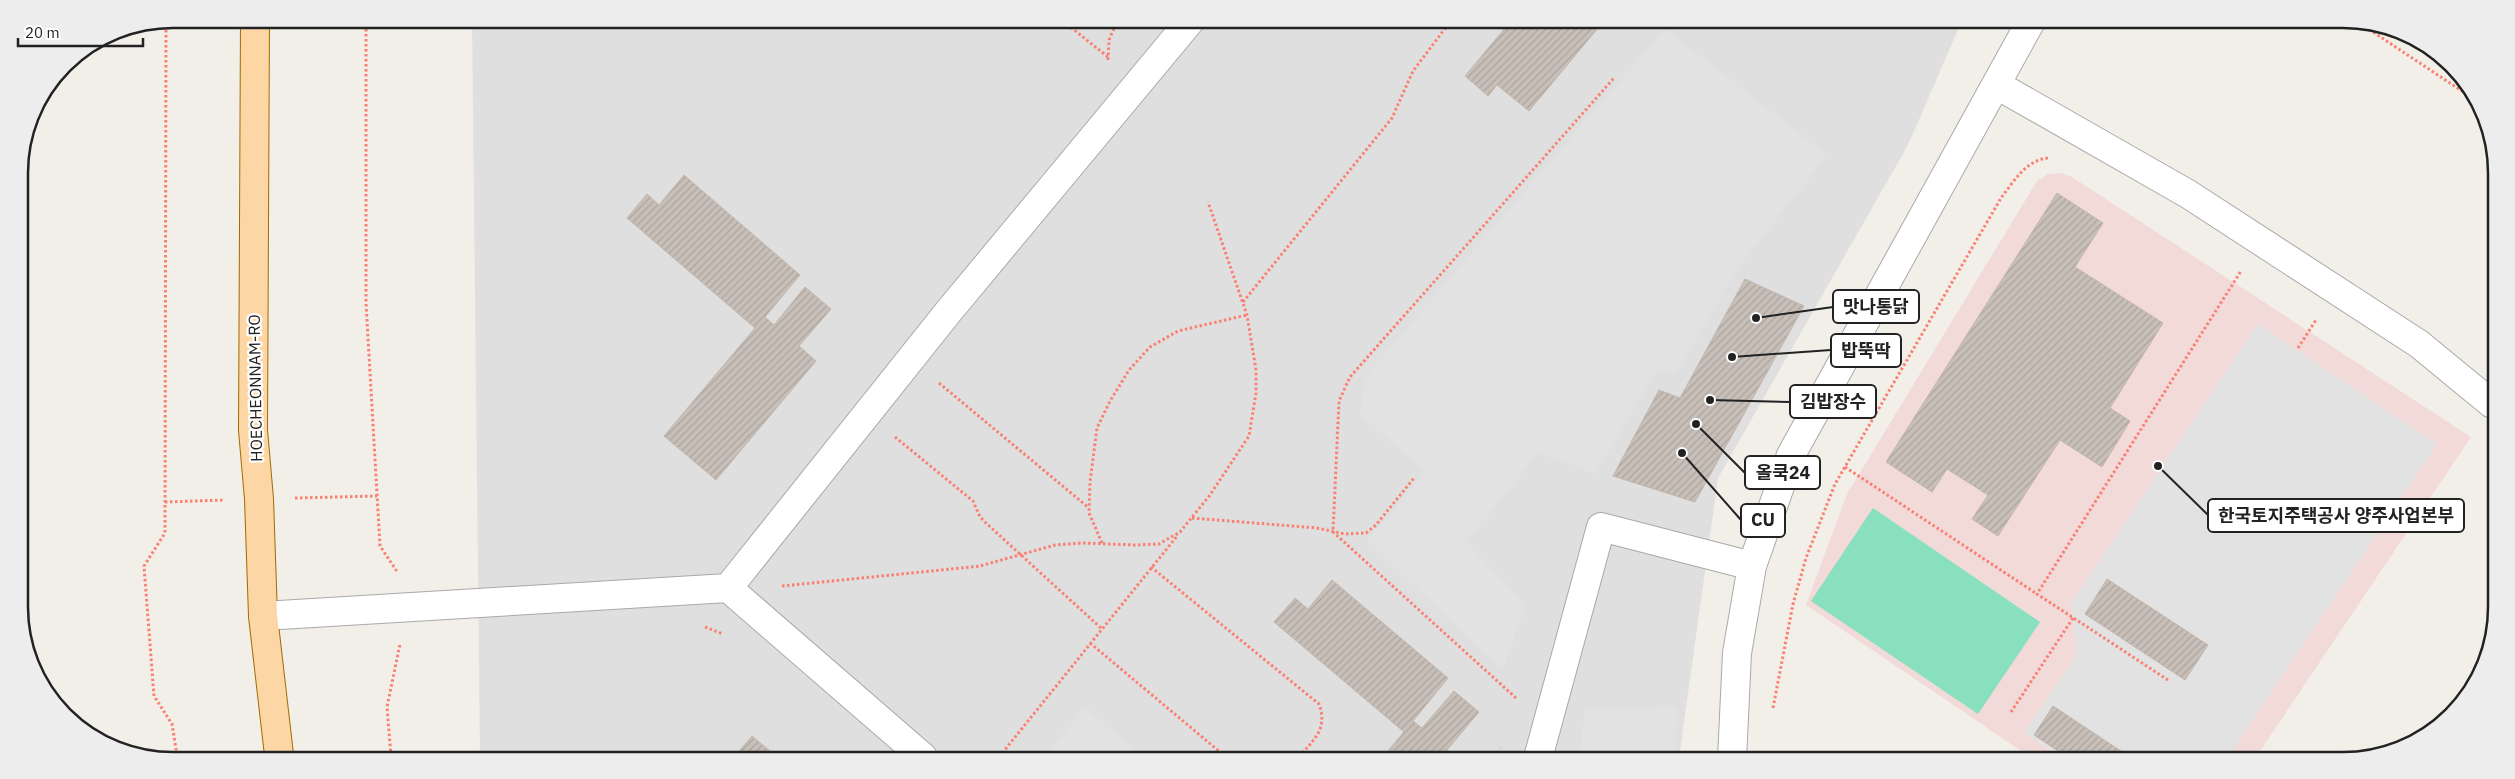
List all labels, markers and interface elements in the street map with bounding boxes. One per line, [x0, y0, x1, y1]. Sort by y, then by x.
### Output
scale bar [18, 15, 142, 47]
text: 20 m [25, 23, 60, 42]
callout: 맛나통닭 [1833, 290, 1919, 323]
text: 맛나통닭 [1843, 295, 1909, 318]
street label: HOECHEONNAM-RO [244, 314, 266, 462]
callout: 밥뚝딱 [1831, 334, 1901, 367]
text: 밥뚝딱 [1841, 339, 1891, 362]
callout: 김밥장수 [1790, 385, 1876, 418]
text: 김밥장수 [1800, 390, 1866, 413]
callout: 올쿡24 [1745, 456, 1820, 489]
text: 올쿡24 [1756, 461, 1811, 484]
callout: 한국토지주택공사 양주사업본부 [2208, 499, 2464, 532]
callout: CU [1741, 504, 1785, 537]
text: 한국토지주택공사 양주사업본부 [2218, 504, 2454, 527]
text: CU [1751, 508, 1775, 531]

